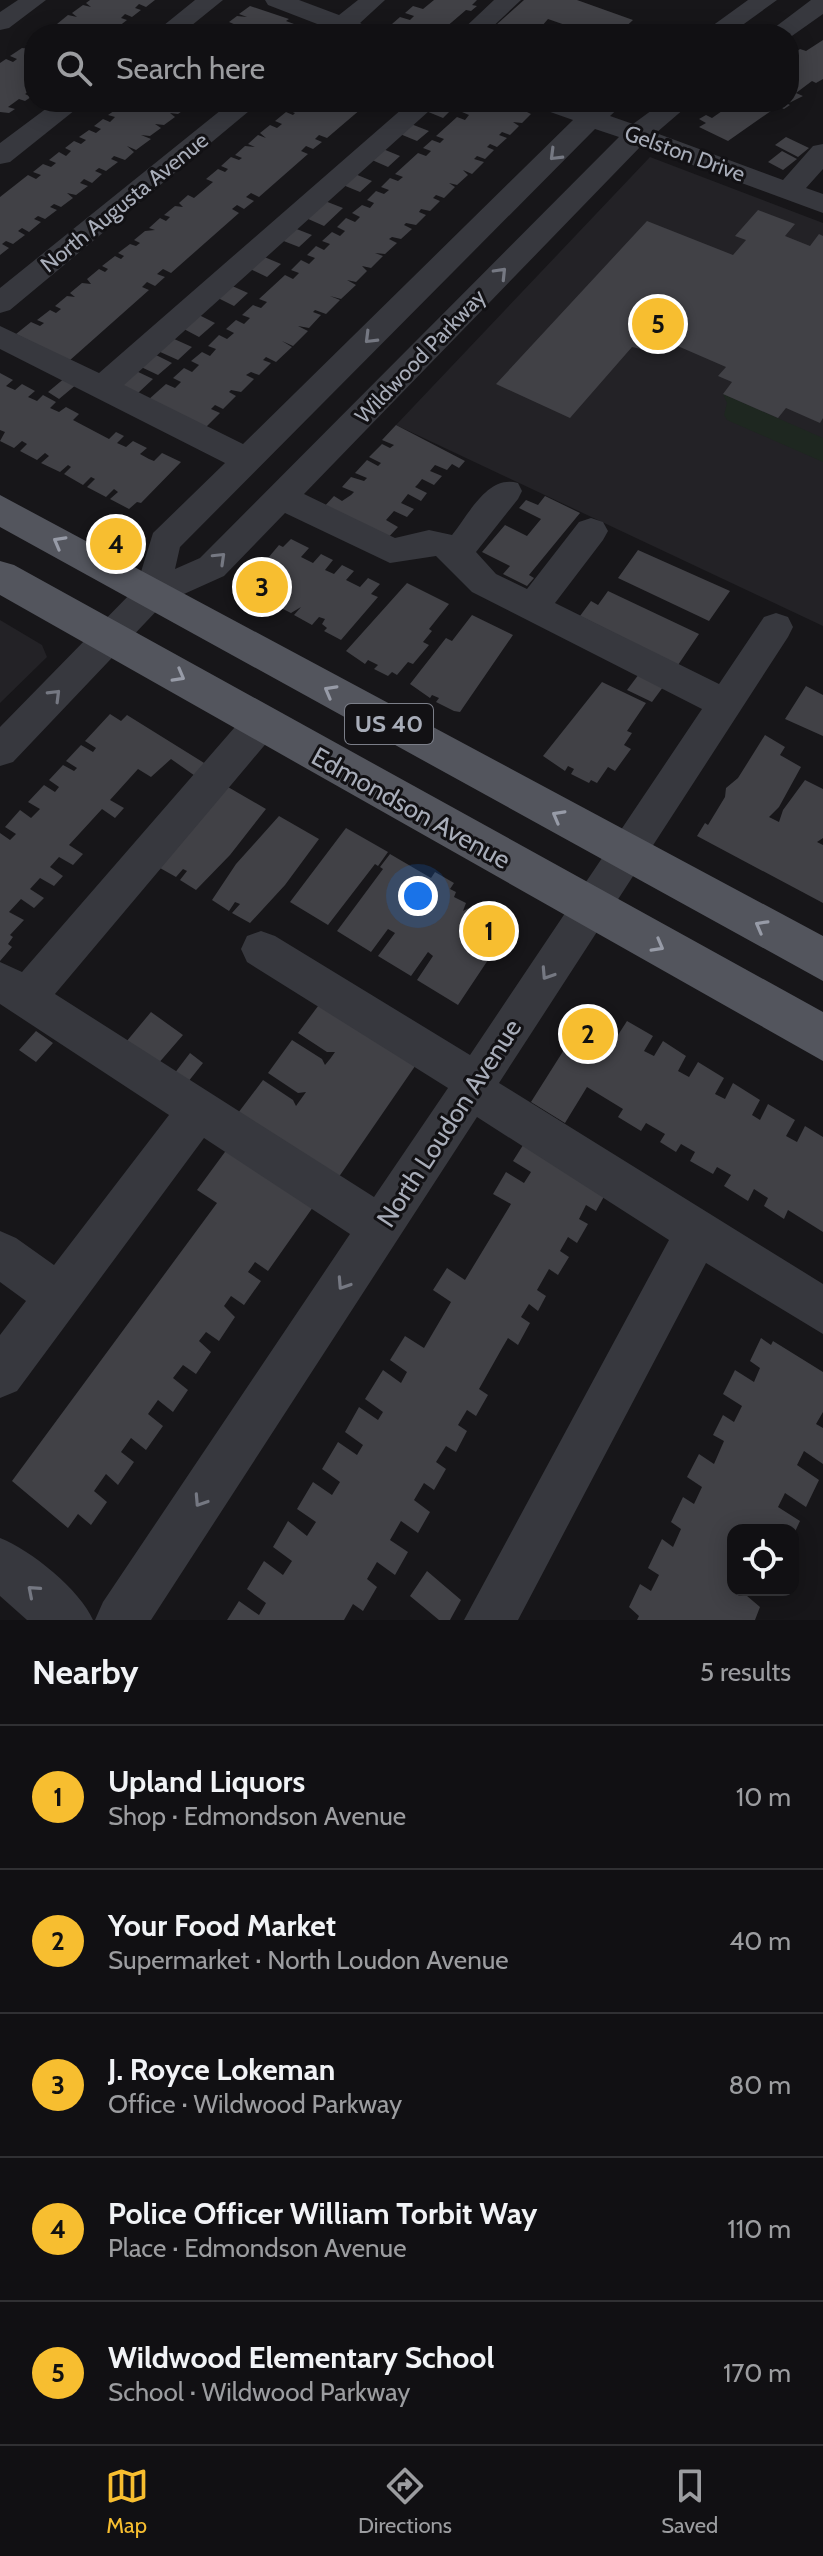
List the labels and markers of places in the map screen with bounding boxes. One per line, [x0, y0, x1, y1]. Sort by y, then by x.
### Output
pin: 5 [632, 294, 684, 354]
pin: 4 [90, 514, 142, 574]
pin: 3 [236, 557, 288, 617]
pin: 1 [463, 901, 515, 961]
pin: 2 [562, 1004, 614, 1064]

